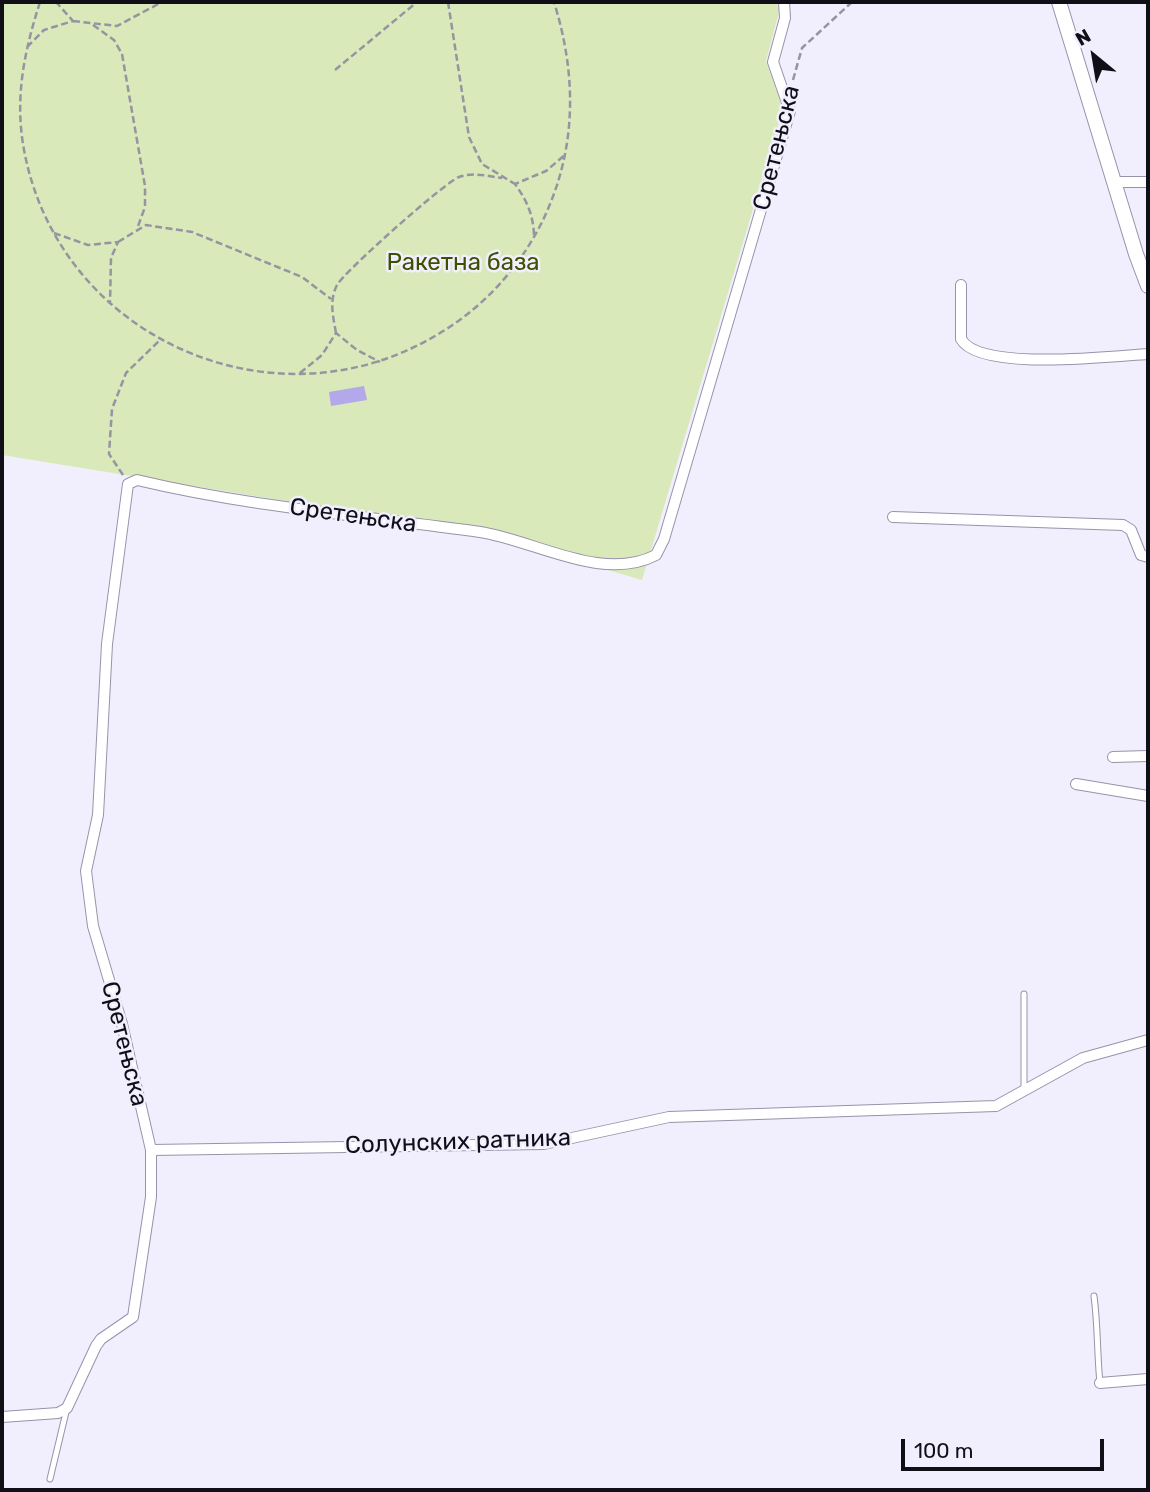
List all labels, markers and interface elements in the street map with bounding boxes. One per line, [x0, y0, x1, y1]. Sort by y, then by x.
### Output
north arrow [1059, 21, 1129, 91]
text: N [1072, 24, 1095, 51]
street label: Сретењска [748, 82, 806, 214]
park label: Ракетна база [386, 249, 540, 277]
street label: Сретењска [288, 493, 418, 539]
street label: Сретењска [95, 978, 153, 1110]
street label: Солунских ратника [345, 1124, 571, 1160]
scale bar [905, 1426, 1108, 1470]
text: 100 m [914, 1438, 973, 1463]

